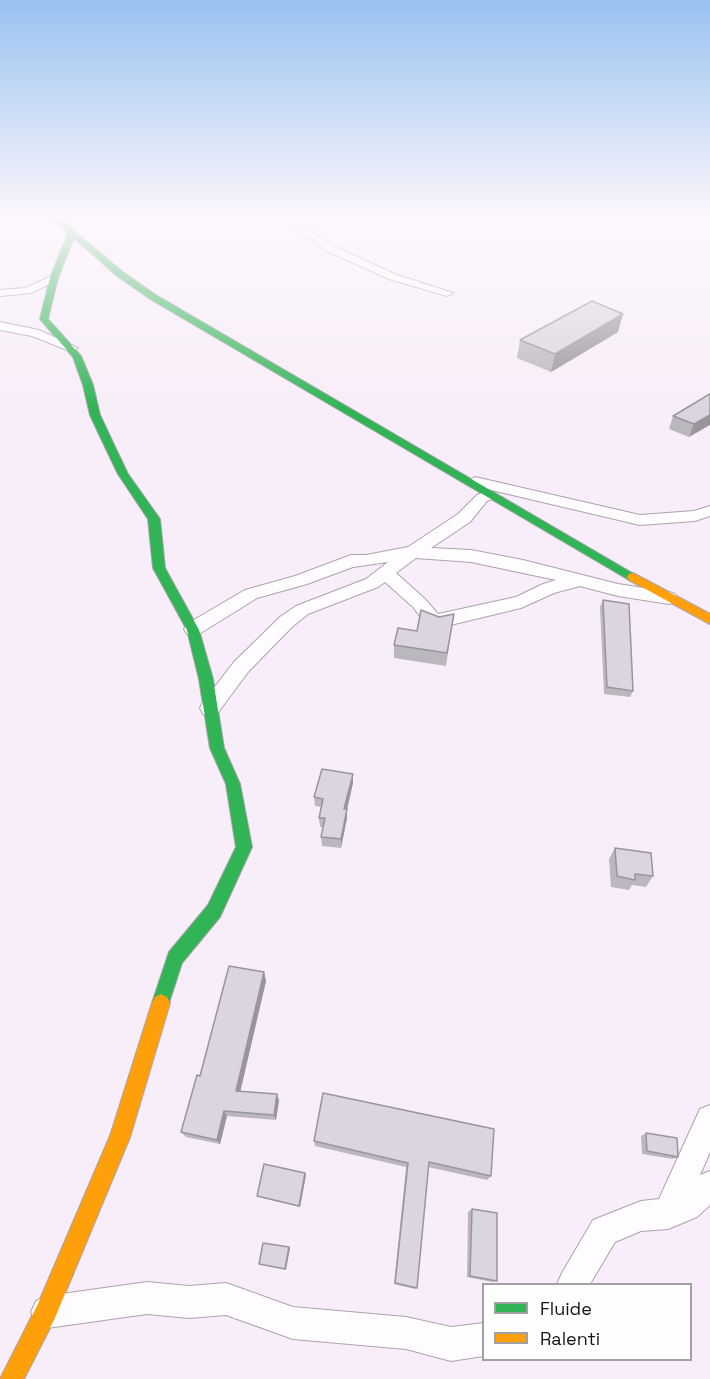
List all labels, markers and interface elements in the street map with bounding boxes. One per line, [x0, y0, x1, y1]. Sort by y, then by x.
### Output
legend [482, 1283, 692, 1361]
text: Fluide [540, 1297, 592, 1320]
text: Ralenti [540, 1327, 600, 1350]

